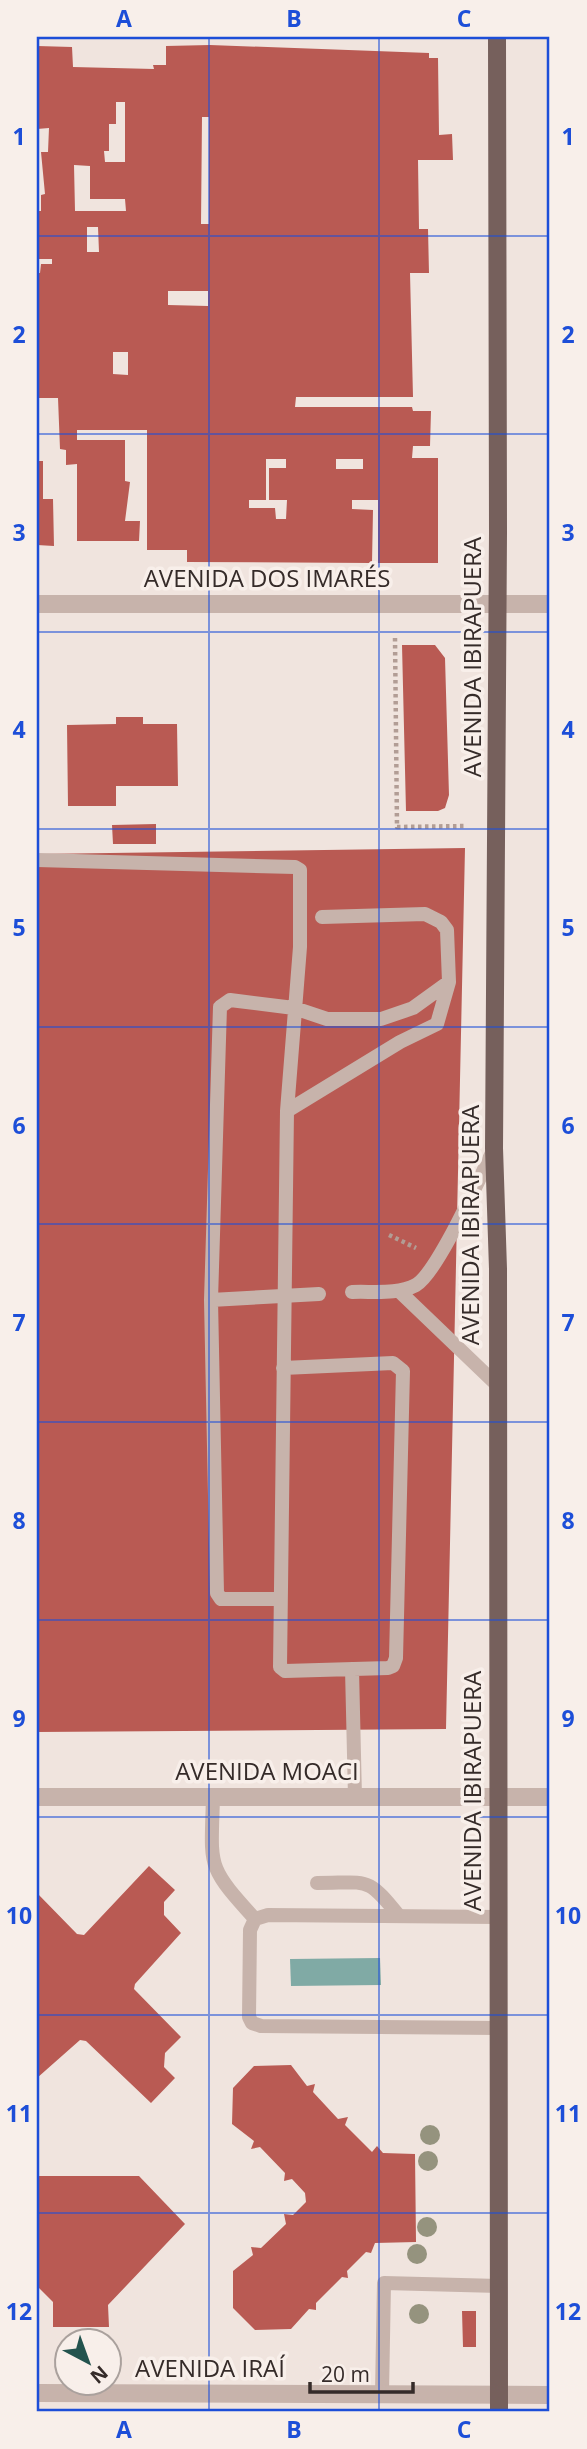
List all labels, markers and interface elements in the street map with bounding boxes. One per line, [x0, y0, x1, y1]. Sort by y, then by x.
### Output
text: A [116, 2, 132, 34]
text: B [286, 2, 302, 34]
text: C [457, 2, 471, 34]
text: 1 [12, 120, 26, 152]
text: 1 [561, 120, 575, 152]
text: 2 [12, 318, 26, 350]
text: 2 [561, 318, 575, 350]
text: 3 [12, 516, 26, 548]
text: 3 [561, 516, 575, 548]
street label: AVENIDA IBIRAPUERA [455, 536, 488, 777]
street label: AVENIDA DOS IMARÉS [144, 561, 390, 594]
text: 4 [12, 713, 26, 745]
text: 4 [561, 713, 575, 745]
text: 5 [12, 911, 26, 943]
text: 5 [561, 911, 575, 943]
street label: AVENIDA IBIRAPUERA [453, 1104, 486, 1345]
text: 6 [12, 1109, 26, 1141]
text: 6 [561, 1109, 575, 1141]
text: 7 [12, 1306, 26, 1338]
text: 7 [561, 1306, 575, 1338]
text: 8 [12, 1504, 26, 1536]
text: 8 [561, 1504, 575, 1536]
street label: AVENIDA IBIRAPUERA [455, 1670, 488, 1911]
text: 9 [12, 1702, 26, 1734]
text: 9 [561, 1702, 575, 1734]
street label: AVENIDA MOACI [175, 1754, 359, 1787]
text: 10 [6, 1899, 32, 1931]
text: 10 [555, 1899, 581, 1931]
text: 11 [6, 2097, 32, 2129]
text: 11 [555, 2097, 581, 2129]
text: 12 [6, 2295, 32, 2327]
text: 12 [555, 2295, 581, 2327]
north arrow [52, 2326, 122, 2396]
street label: AVENIDA IRAÍ [135, 2351, 285, 2384]
scale bar [310, 2351, 414, 2395]
text: N [85, 2360, 114, 2390]
text: 20 m [321, 2360, 370, 2388]
text: A [116, 2413, 132, 2445]
text: B [286, 2413, 302, 2445]
text: C [457, 2413, 471, 2445]

